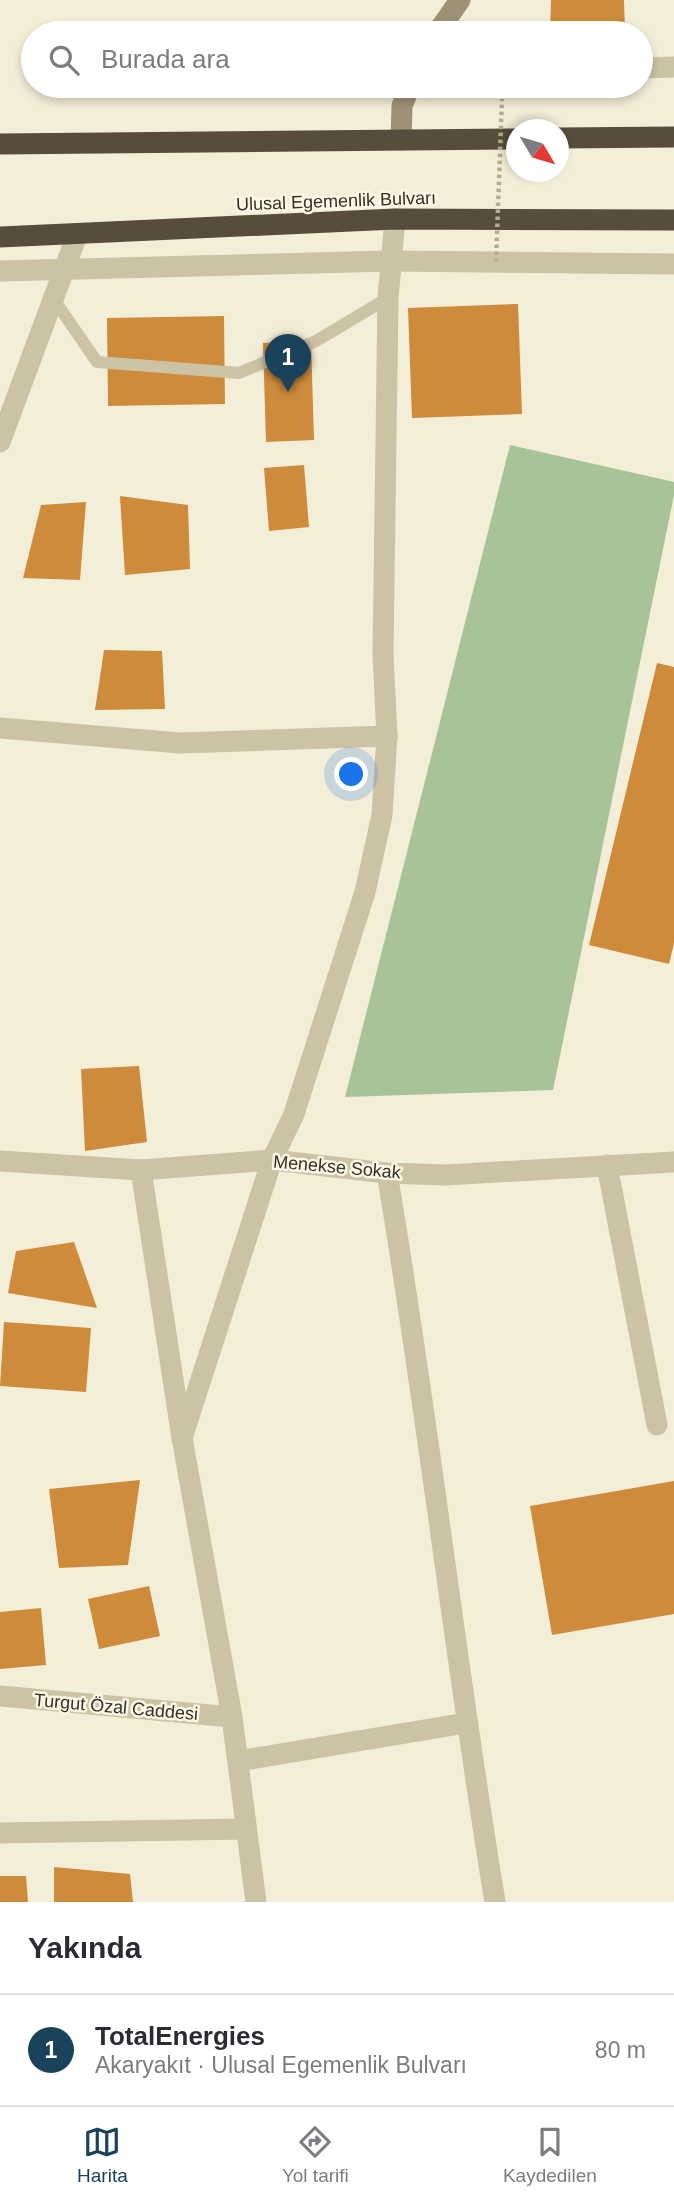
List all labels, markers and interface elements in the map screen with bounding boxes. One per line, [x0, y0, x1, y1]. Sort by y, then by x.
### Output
search box [21, 21, 653, 98]
icon: search [45, 41, 83, 79]
text: Burada ara [101, 44, 230, 74]
north arrow [506, 119, 569, 182]
street label: Ulusal Egemenlik Bulvarı [236, 188, 436, 214]
pin: 1 [265, 334, 311, 392]
your location [334, 757, 368, 791]
street label: Menekse Sokak [272, 1151, 403, 1183]
street label: Turgut Özal Caddesi [33, 1690, 199, 1724]
text: Yakında [28, 1931, 141, 1964]
text: TotalEnergies [95, 2021, 265, 2051]
text: 1 [45, 2037, 57, 2063]
text: 80 m [595, 2037, 646, 2063]
text: Akaryakıt · Ulusal Egemenlik Bulvarı [95, 2052, 467, 2078]
tab: Harita [77, 2123, 128, 2187]
tab: Yol tarifi [282, 2123, 349, 2187]
tab: Kaydedilen [503, 2123, 597, 2187]

